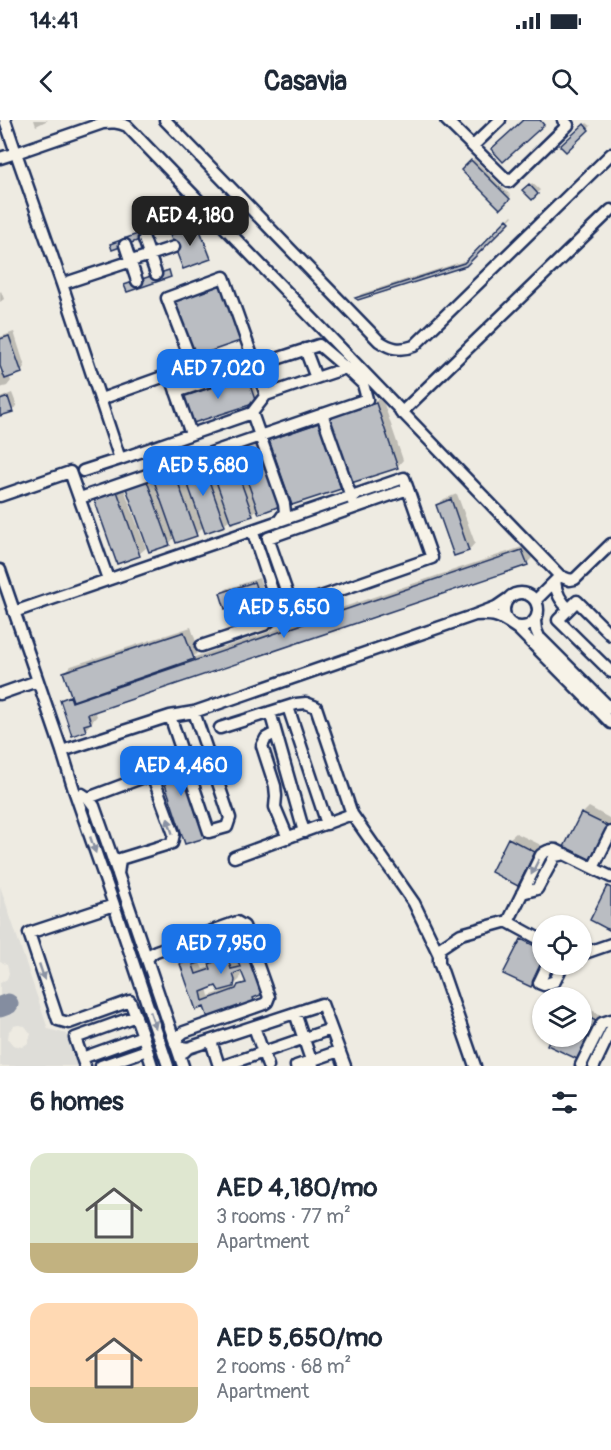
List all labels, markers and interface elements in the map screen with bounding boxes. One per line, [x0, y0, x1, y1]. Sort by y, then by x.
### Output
text: 14:41 [30, 7, 79, 35]
icon: back [30, 65, 63, 98]
text: Casavia [264, 65, 347, 98]
icon: search [548, 65, 581, 98]
pin: AED 4,180 [121, 196, 259, 247]
text: AED 4,180 [146, 203, 234, 228]
pin: AED 7,020 [149, 349, 287, 400]
text: AED 7,020 [171, 356, 265, 381]
pin: AED 5,680 [134, 446, 272, 497]
text: AED 5,680 [157, 453, 249, 478]
pin: AED 5,650 [215, 588, 353, 639]
text: AED 5,650 [238, 595, 330, 620]
pin: AED 4,460 [112, 746, 250, 797]
text: AED 4,460 [134, 753, 228, 778]
one-way arrow [165, 817, 174, 835]
one-way arrow [89, 836, 99, 854]
one-way arrow [530, 858, 540, 875]
map controls [532, 915, 592, 1047]
button: locate [532, 915, 592, 975]
pin: AED 7,950 [152, 924, 290, 975]
text: AED 7,950 [176, 931, 266, 956]
one-way arrow [38, 963, 47, 981]
button: layers [532, 987, 592, 1047]
one-way arrow [148, 1011, 158, 1029]
text: 6 homes [30, 1086, 124, 1118]
icon: filters [548, 1086, 581, 1119]
text: AED 4,180/mo [216, 1172, 377, 1204]
icon: home [78, 1177, 150, 1249]
text: 3 rooms · 77 m² [216, 1204, 351, 1229]
text: Apartment [216, 1229, 309, 1254]
text: AED 5,650/mo [216, 1322, 382, 1354]
icon: home [78, 1327, 150, 1399]
text: 2 rooms · 68 m² [216, 1354, 351, 1379]
text: Apartment [216, 1379, 309, 1404]

